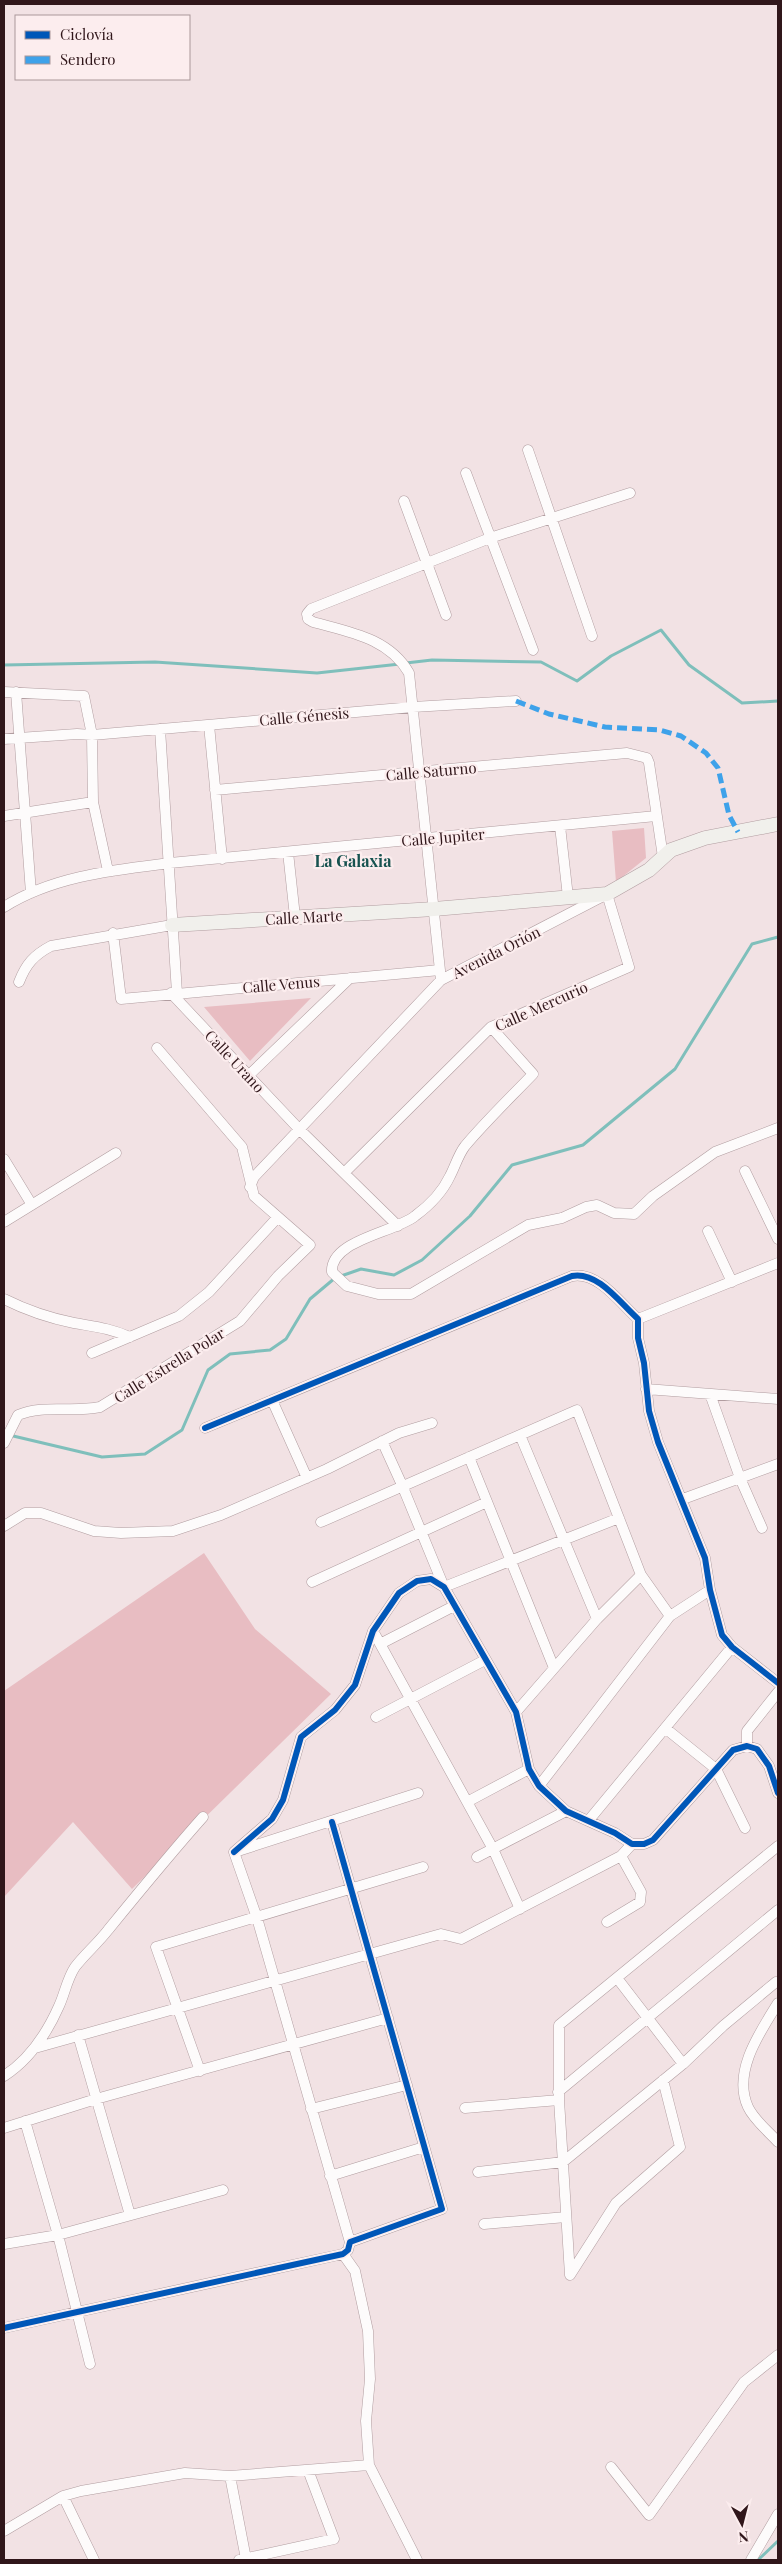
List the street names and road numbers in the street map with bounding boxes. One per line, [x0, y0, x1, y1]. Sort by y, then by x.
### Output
street label: Calle Génesis [258, 702, 350, 730]
street label: Calle Saturno [385, 757, 477, 785]
street label: Calle Jupiter [400, 823, 486, 851]
street label: Calle Marte [265, 905, 343, 929]
street label: Avenida Orión [447, 921, 544, 983]
street label: Calle Venus [241, 971, 321, 997]
street label: Calle Mercurio [491, 977, 591, 1035]
street label: Calle Urano [201, 1025, 269, 1097]
street label: Calle Estrella Polar [110, 1323, 229, 1407]

